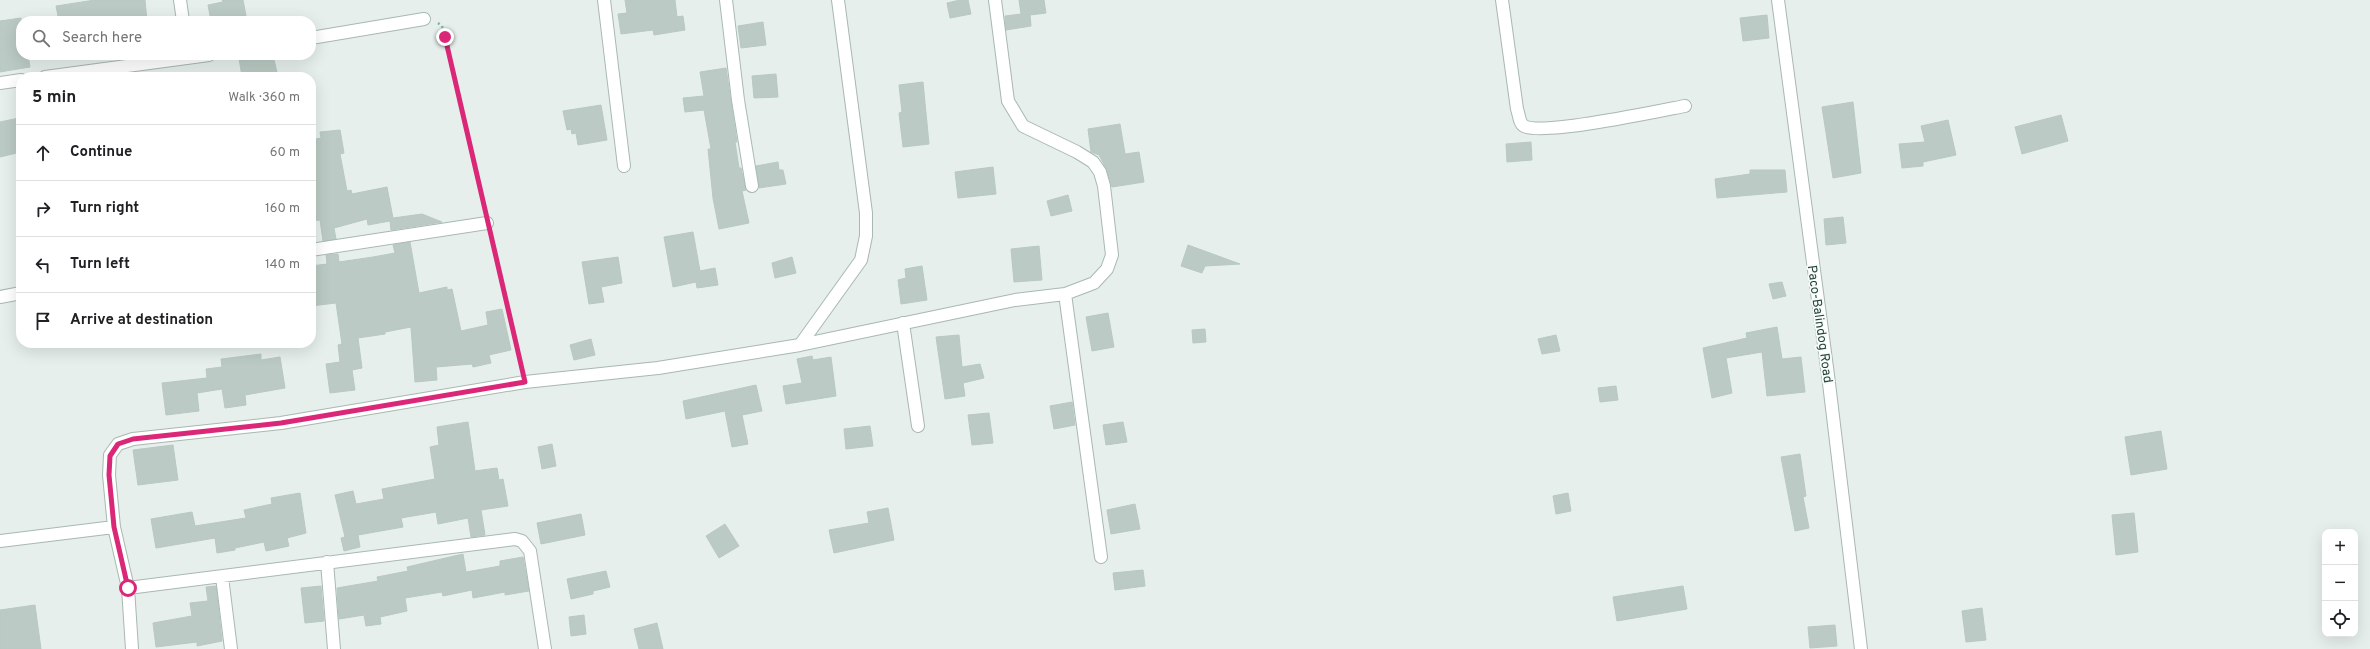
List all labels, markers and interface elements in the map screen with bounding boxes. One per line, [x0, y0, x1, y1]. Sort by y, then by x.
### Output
search box [16, 16, 316, 60]
icon: search [30, 27, 52, 49]
route end [436, 28, 454, 46]
text: Search here [62, 29, 142, 48]
text: 5 min [32, 87, 76, 109]
text: Walk · 360 m [228, 90, 300, 106]
icon: ahead [32, 142, 54, 164]
text: Continue [70, 143, 132, 162]
text: 60 m [270, 145, 300, 161]
icon: right [32, 198, 54, 220]
text: Turn right [70, 199, 139, 218]
text: 160 m [265, 201, 300, 217]
icon: left [32, 254, 54, 276]
text: Turn left [70, 255, 130, 274]
text: 140 m [265, 257, 300, 273]
street label: Paco-Balindog Road [1803, 264, 1835, 384]
icon: arrive [32, 310, 54, 332]
text: Arrive at destination [70, 311, 213, 330]
map controls [2322, 529, 2358, 637]
button: + [2322, 529, 2358, 565]
button: − [2322, 565, 2358, 601]
route start [119, 579, 137, 597]
button: locate [2322, 601, 2358, 637]

